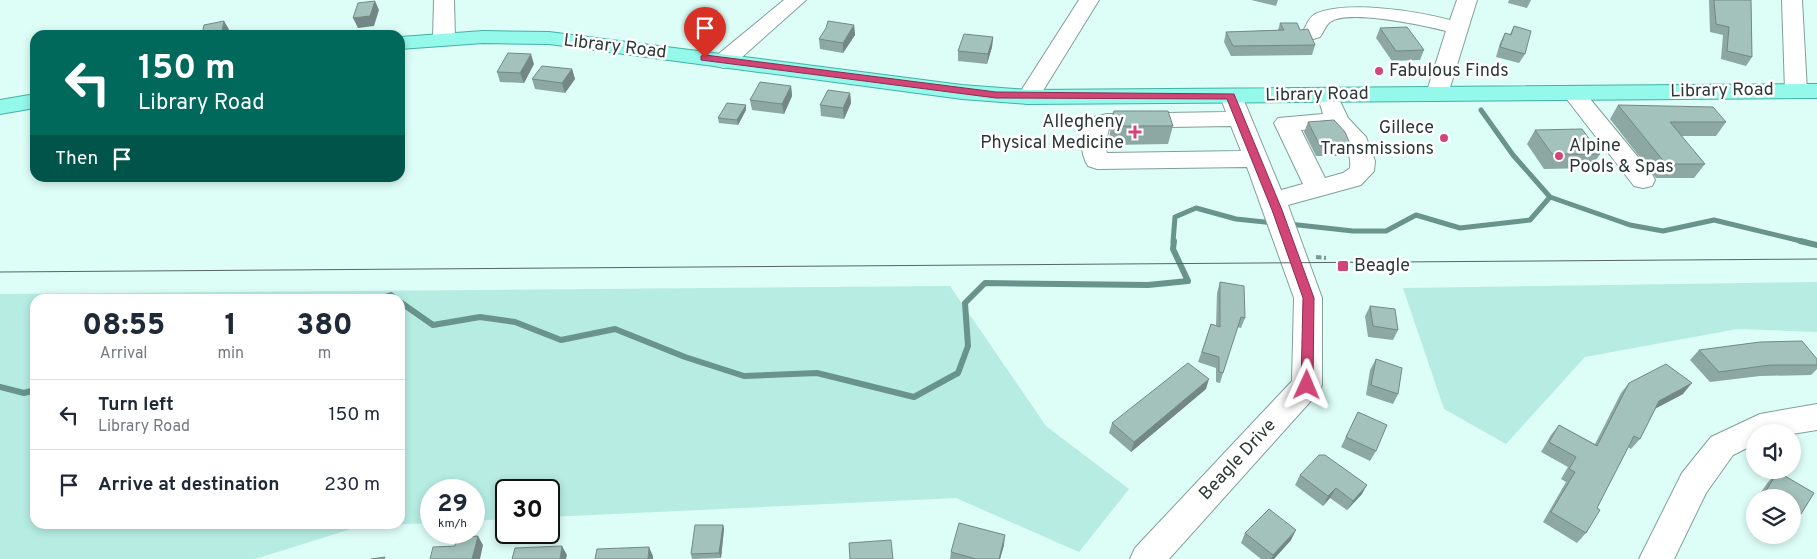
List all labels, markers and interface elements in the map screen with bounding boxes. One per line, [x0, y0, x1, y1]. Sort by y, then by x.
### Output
pin [684, 7, 726, 58]
icon: arrive [691, 14, 719, 42]
street label: Library Road [562, 29, 668, 65]
text: 150 m [138, 47, 236, 91]
icon: left [55, 50, 120, 115]
place label: Fabulous Finds [1389, 60, 1509, 83]
marker: Fabulous Finds [1373, 65, 1385, 77]
street label: Library Road [1670, 79, 1774, 103]
street label: Library Road [1265, 83, 1369, 107]
text: Library Road [138, 90, 265, 117]
place label: Allegheny Physical Medicine [980, 111, 1124, 155]
place label: Gillece Transmissions [1320, 117, 1434, 161]
marker: Allegheny Physical Medicine [1128, 125, 1142, 139]
marker: Gillece Transmissions [1438, 132, 1450, 144]
place label: Alpine Pools & Spas [1569, 135, 1674, 179]
icon: arrive [108, 145, 136, 173]
text: Then [55, 147, 98, 171]
marker: Alpine Pools & Spas [1553, 150, 1565, 162]
place label: Beagle [1354, 255, 1410, 278]
marker: Beagle [1336, 259, 1350, 273]
text: 08:55 [82, 308, 165, 345]
text: 1 [225, 308, 237, 345]
text: 380 [296, 308, 353, 345]
text: Arrival [100, 344, 148, 364]
text: min [217, 344, 244, 364]
text: m [318, 344, 331, 364]
position arrow [1280, 358, 1332, 410]
text: Turn left [98, 393, 174, 417]
icon: left [55, 401, 83, 429]
text: 150 m [328, 403, 380, 427]
street label: Beagle Drive [1195, 415, 1281, 505]
text: Library Road [98, 417, 190, 437]
map controls [1746, 424, 1801, 544]
button: sound [1746, 424, 1801, 479]
icon: arrive [55, 471, 83, 499]
text: Arrive at destination [98, 473, 279, 497]
text: 230 m [324, 473, 380, 497]
speed limit sign: 30 [495, 479, 560, 544]
text: 29 [437, 489, 468, 521]
button: layers [1746, 489, 1801, 544]
text: km/h [438, 516, 467, 532]

